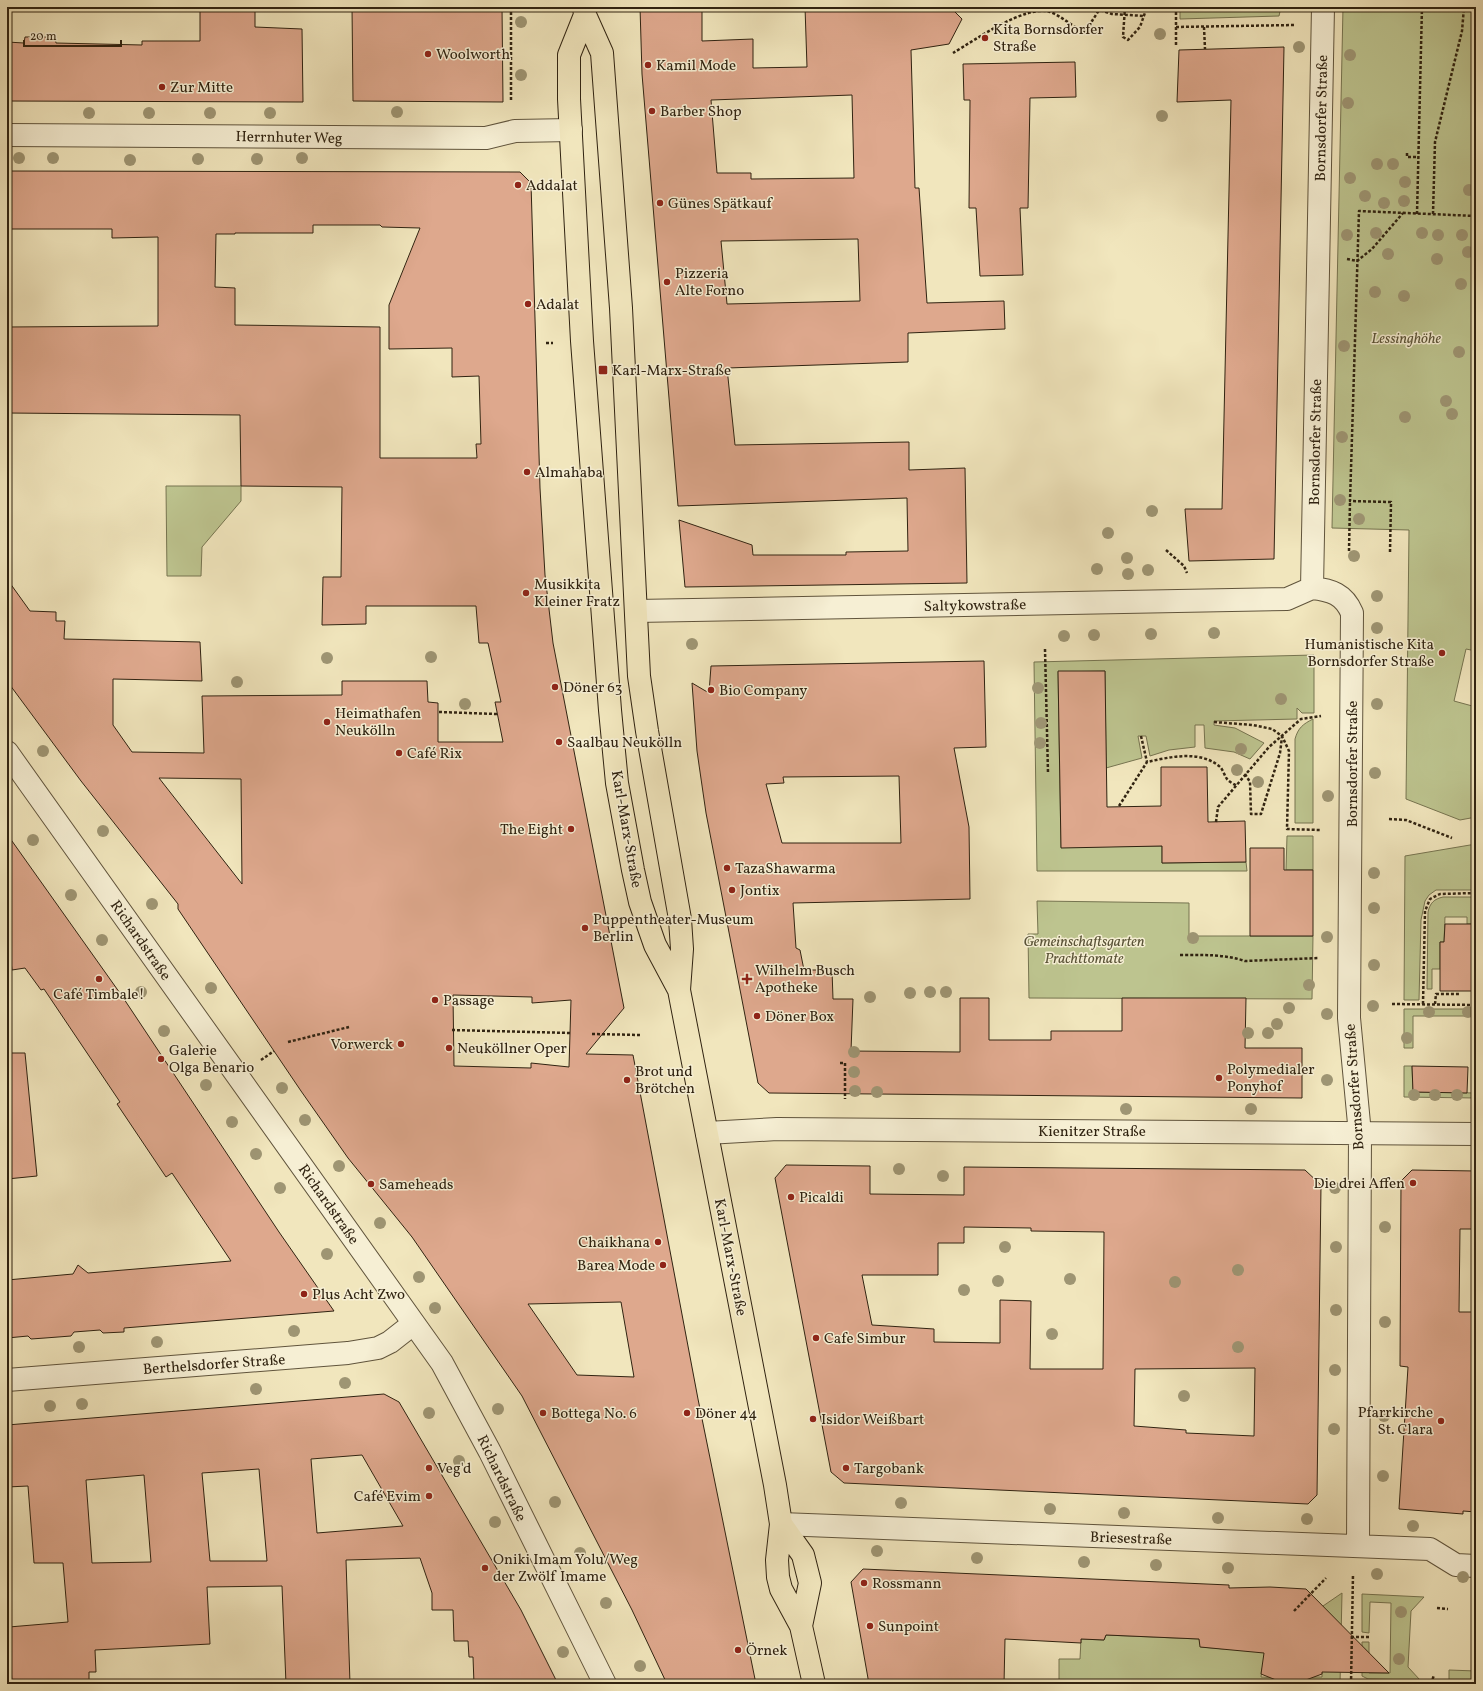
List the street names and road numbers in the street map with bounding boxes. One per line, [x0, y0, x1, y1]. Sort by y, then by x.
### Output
street label: Bornsdorfer Straße [1311, 55, 1334, 182]
street label: Herrnhuter Weg [235, 127, 343, 150]
street label: Bornsdorfer Straße [1305, 379, 1328, 506]
street label: Saltykowstraße [924, 595, 1026, 618]
street label: Bornsdorfer Straße [1343, 701, 1364, 827]
street label: Karl-Marx-Straße [605, 769, 646, 890]
street label: Richardstraße [104, 896, 175, 985]
street label: Bornsdorfer Straße [1341, 1023, 1370, 1151]
street label: Kienitzer Straße [1038, 1122, 1146, 1143]
street label: Richardstraße [292, 1160, 363, 1249]
street label: Karl-Marx-Straße [708, 1197, 751, 1318]
street label: Berthelsdorfer Straße [142, 1350, 286, 1381]
street label: Richardstraße [471, 1432, 531, 1525]
street label: Briesestraße [1089, 1528, 1172, 1551]

